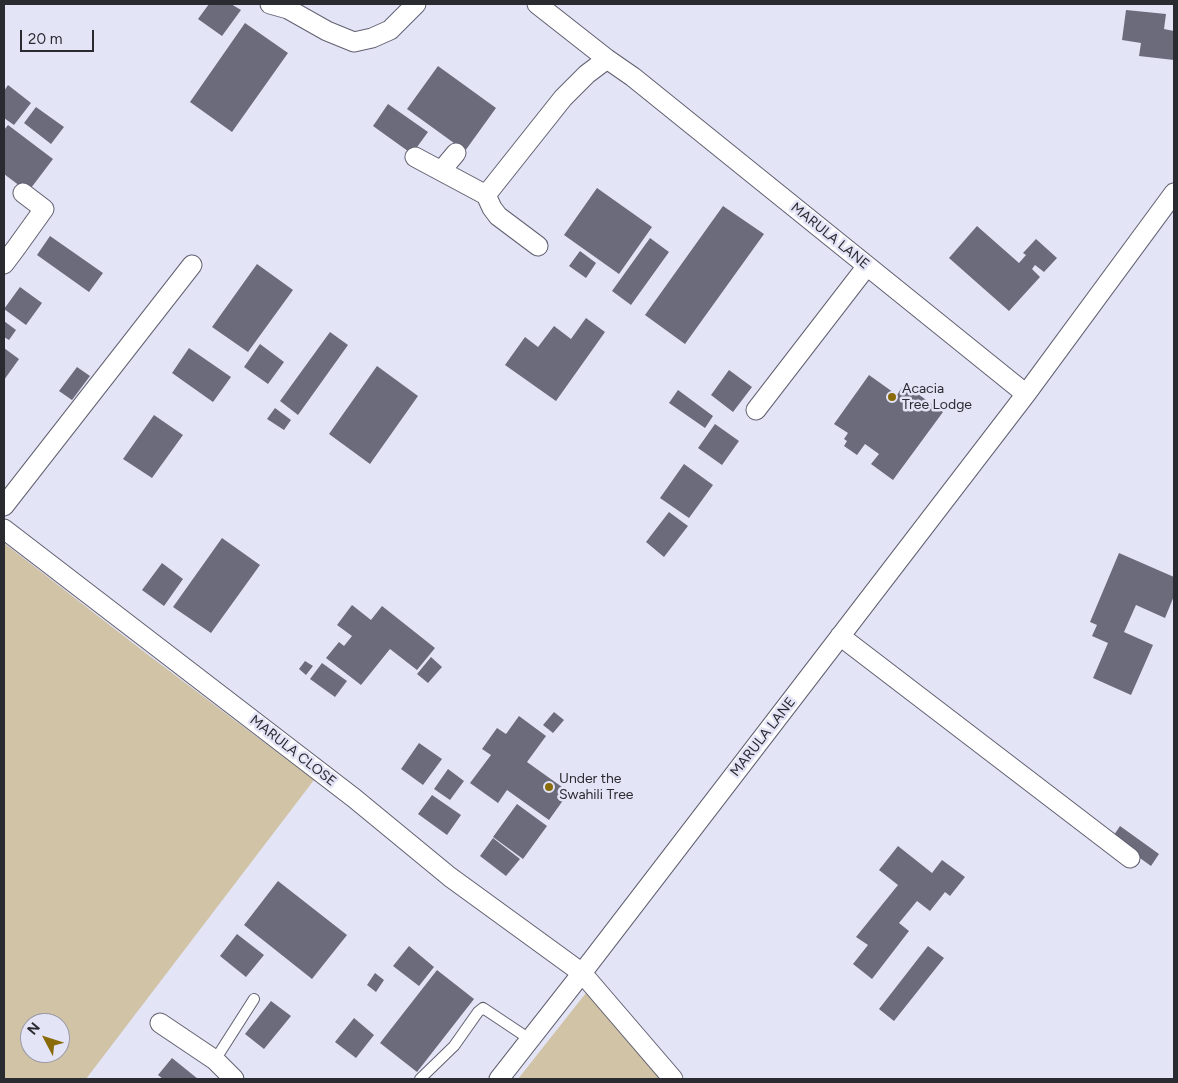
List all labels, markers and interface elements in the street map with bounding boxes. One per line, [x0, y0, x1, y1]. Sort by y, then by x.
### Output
scale bar [22, 20, 96, 52]
text: 20 m [28, 30, 62, 48]
street label: MARULA LANE [787, 199, 873, 273]
place label: Acacia Tree Lodge [902, 381, 972, 414]
marker: Acacia Tree Lodge [886, 391, 898, 403]
street label: MARULA LANE [727, 694, 799, 780]
street label: MARULA CLOSE [246, 712, 340, 790]
place label: Under the Swahili Tree [559, 771, 633, 804]
marker: Under the Swahili Tree [543, 781, 555, 793]
north arrow [20, 1013, 70, 1063]
text: N [24, 1019, 44, 1038]

